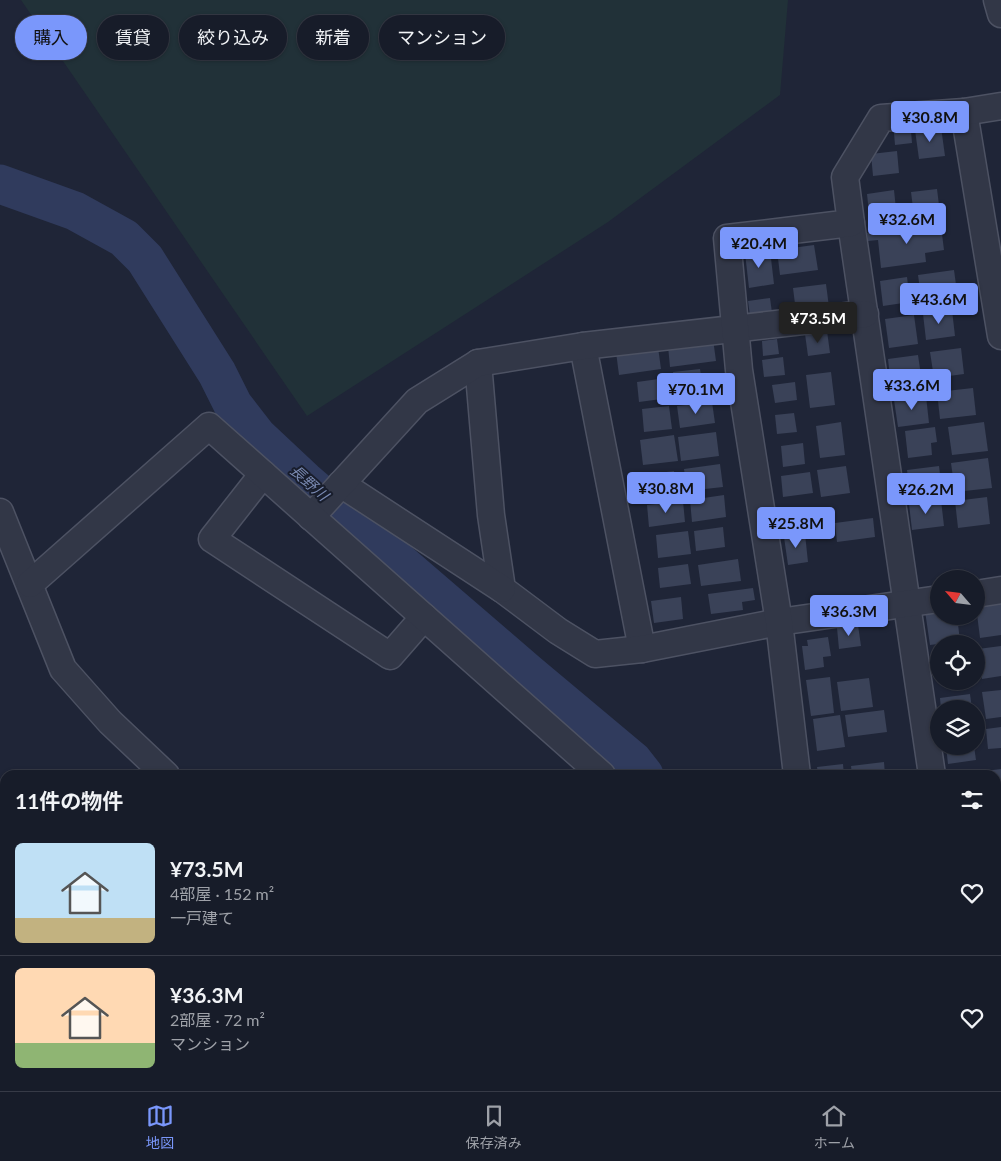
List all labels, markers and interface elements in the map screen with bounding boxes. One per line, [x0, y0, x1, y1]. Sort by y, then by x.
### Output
chip: 購入 [15, 15, 87, 60]
chip: 賃貸 [97, 15, 169, 60]
chip: 絞り込み [179, 15, 287, 60]
chip: 新着 [297, 15, 369, 60]
chip: マンション [379, 15, 505, 60]
pin: ¥30.8M [889, 100, 971, 143]
text: ¥30.8M [902, 107, 958, 126]
pin: ¥32.6M [866, 202, 948, 245]
text: ¥32.6M [879, 209, 935, 228]
pin: ¥20.4M [718, 226, 800, 269]
text: ¥20.4M [731, 233, 787, 252]
pin: ¥43.6M [898, 282, 980, 325]
text: ¥43.6M [911, 289, 967, 308]
pin: ¥73.5M [777, 302, 859, 344]
text: ¥73.5M [790, 308, 846, 327]
pin: ¥33.6M [871, 368, 953, 411]
pin: ¥70.1M [655, 372, 737, 415]
text: ¥33.6M [884, 375, 940, 394]
text: ¥70.1M [668, 379, 724, 398]
water label: 長野川 [287, 461, 334, 505]
pin: ¥30.8M [625, 472, 707, 514]
pin: ¥26.2M [885, 472, 967, 515]
text: ¥30.8M [638, 478, 694, 497]
text: ¥26.2M [898, 479, 954, 498]
pin: ¥25.8M [755, 506, 837, 549]
text: ¥25.8M [768, 513, 824, 532]
north arrow [930, 570, 985, 625]
map controls [930, 570, 985, 755]
pin: ¥36.3M [808, 594, 890, 637]
text: ¥36.3M [821, 601, 877, 620]
button: locate [930, 635, 985, 690]
button: layers [930, 700, 985, 755]
icon: filters [958, 786, 986, 814]
text: 11件の物件 [15, 788, 123, 813]
text: ¥73.5M [170, 856, 244, 881]
icon: home [55, 863, 115, 923]
icon: heart [958, 879, 986, 907]
text: 4部屋 · 152 m² [170, 884, 274, 903]
text: 一戸建て [170, 908, 234, 927]
text: ¥36.3M [170, 982, 244, 1007]
icon: home [55, 988, 115, 1048]
icon: heart [958, 1004, 986, 1032]
text: 2部屋 · 72 m² [170, 1010, 265, 1029]
text: マンション [170, 1034, 250, 1053]
tab: 地図 [146, 1102, 174, 1152]
tab: 保存済み [466, 1102, 522, 1152]
tab: ホーム [813, 1102, 855, 1152]

